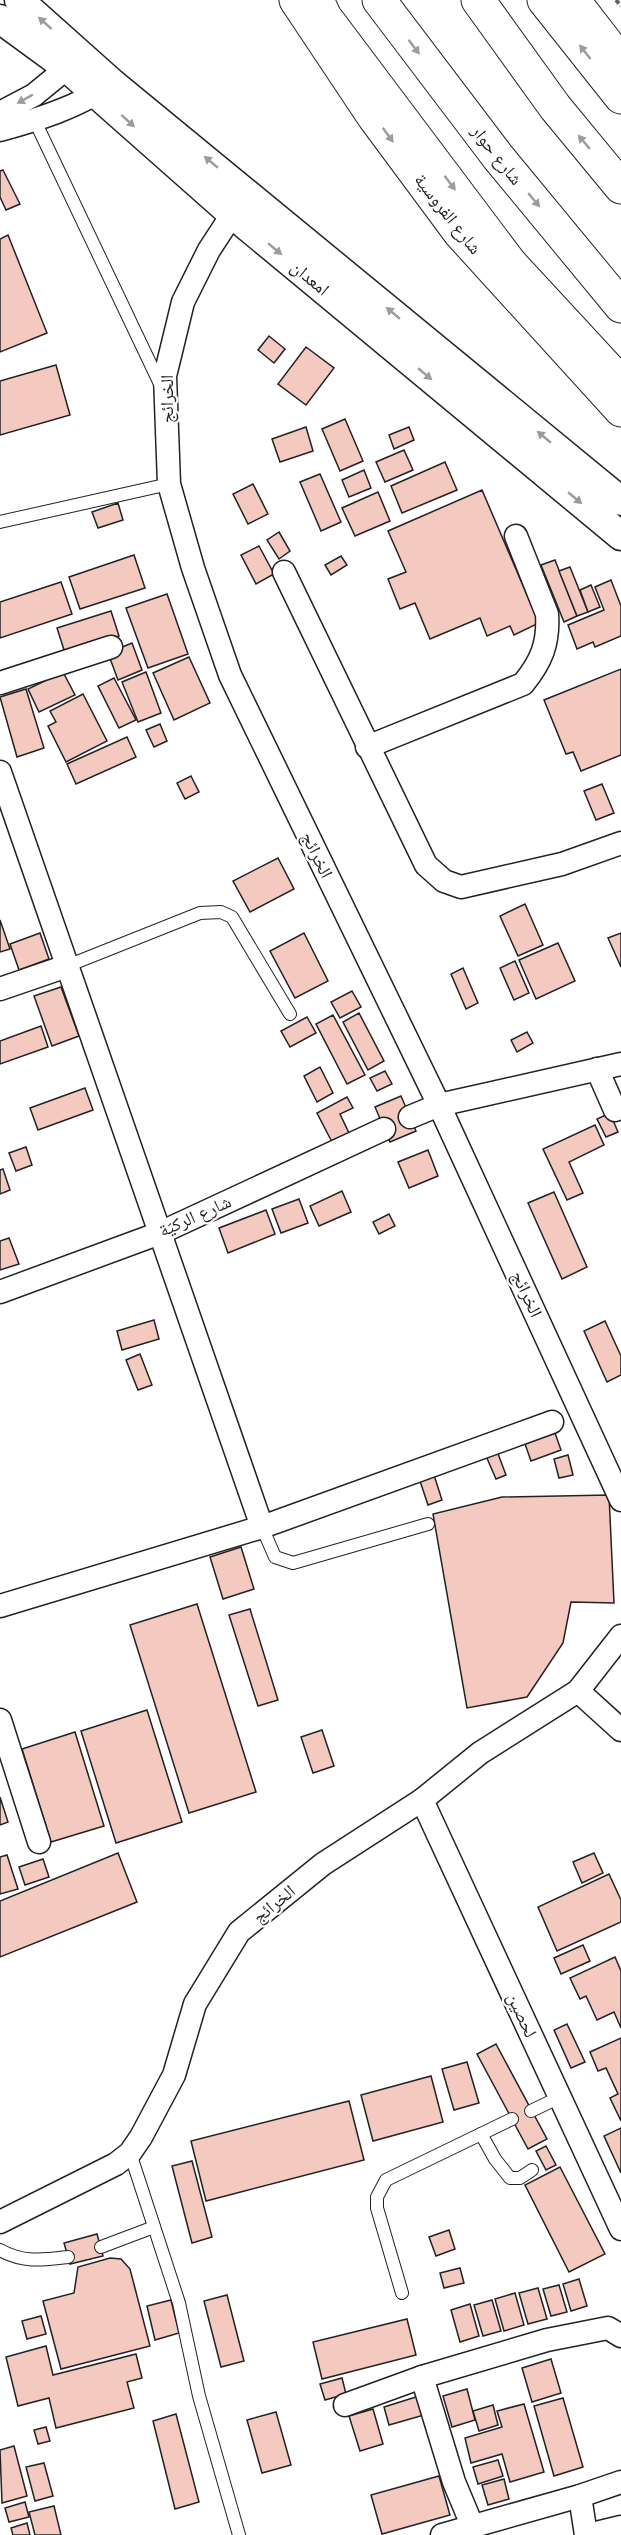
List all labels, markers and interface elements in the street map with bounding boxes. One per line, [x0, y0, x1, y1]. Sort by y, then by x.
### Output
one-way arrow [38, 17, 53, 30]
one-way arrow [407, 39, 420, 55]
one-way arrow [578, 44, 591, 60]
one-way arrow [17, 94, 34, 104]
one-way arrow [120, 114, 135, 128]
street label: شارع حوار [466, 120, 527, 189]
one-way arrow [381, 128, 393, 143]
one-way arrow [577, 134, 590, 150]
one-way arrow [203, 156, 218, 169]
street label: شارع الفروسية [410, 170, 486, 259]
one-way arrow [444, 175, 456, 191]
one-way arrow [527, 193, 540, 208]
one-way arrow [267, 243, 283, 256]
street label: امعدان [286, 256, 333, 300]
one-way arrow [386, 307, 401, 320]
one-way arrow [417, 367, 433, 380]
street label: الخرائج [157, 375, 179, 423]
one-way arrow [536, 431, 551, 444]
one-way arrow [567, 491, 582, 504]
street label: الخرائج [296, 829, 337, 882]
street label: شارع الركيّة [156, 1191, 235, 1242]
street label: الخرائج [506, 1268, 546, 1321]
street label: الخرائج [249, 1881, 300, 1929]
street label: لحصين [502, 1990, 541, 2041]

